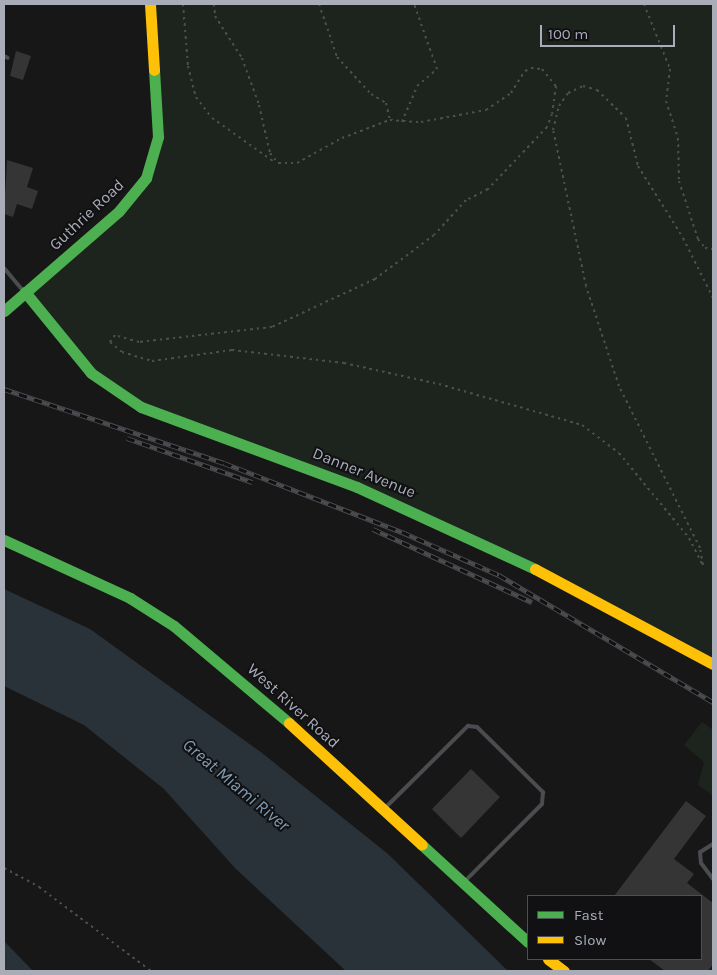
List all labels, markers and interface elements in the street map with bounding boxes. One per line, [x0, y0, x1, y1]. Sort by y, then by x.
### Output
scale bar [542, 15, 677, 47]
text: 100 m [548, 25, 588, 43]
street label: Guthrie Road [46, 176, 128, 254]
street label: Danner Avenue [310, 444, 418, 502]
street label: West River Road [243, 660, 343, 752]
water label: Great Miami River [178, 734, 294, 836]
legend [527, 895, 702, 960]
text: Fast [574, 906, 603, 924]
text: Slow [574, 931, 606, 949]

